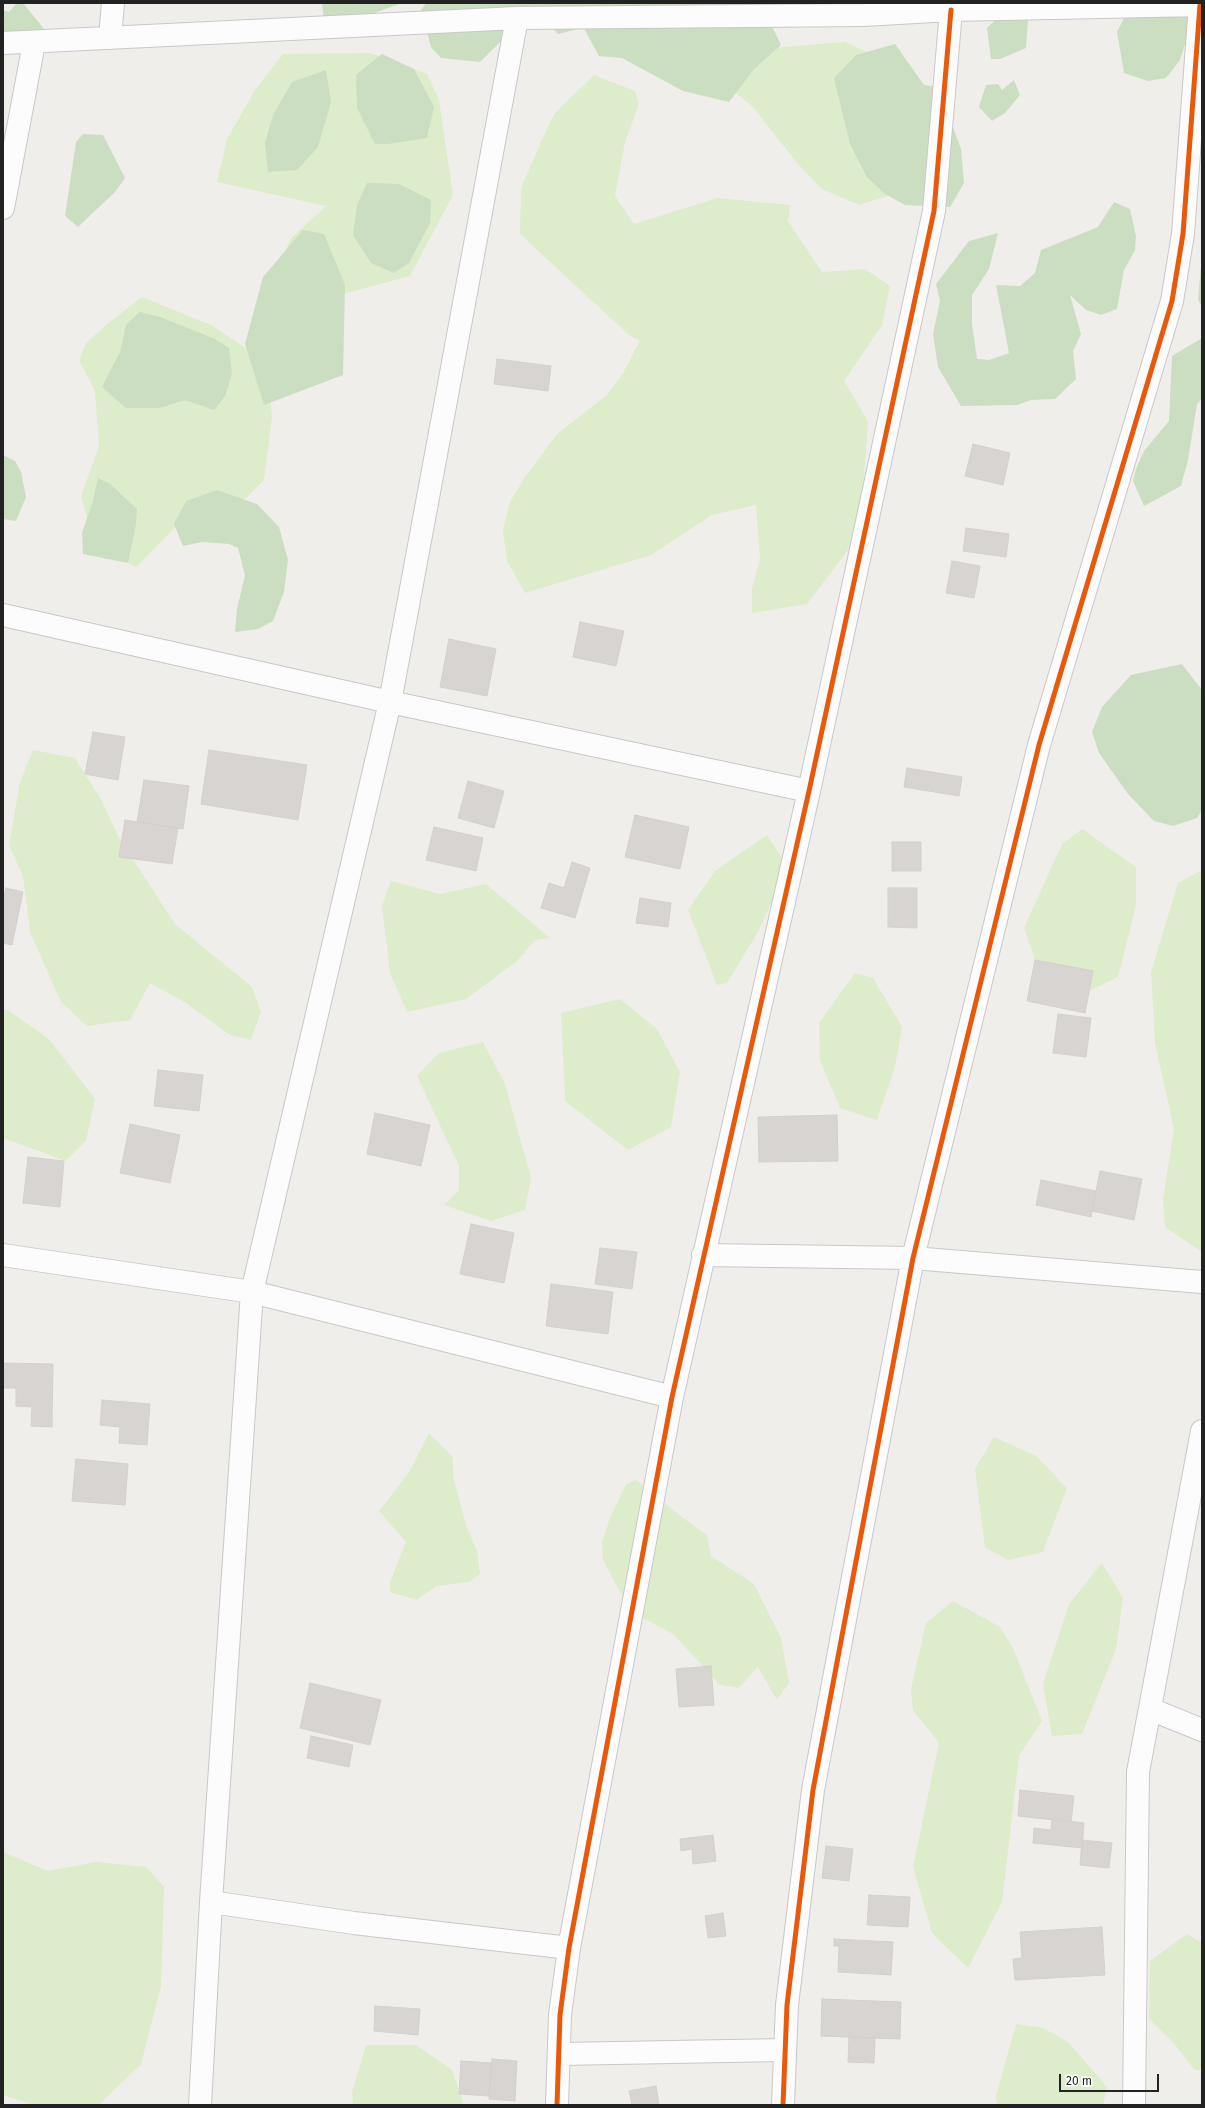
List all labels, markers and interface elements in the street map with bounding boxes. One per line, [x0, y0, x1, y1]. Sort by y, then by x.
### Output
scale bar [1061, 2066, 1161, 2092]
text: 20 m [1066, 2074, 1092, 2088]

